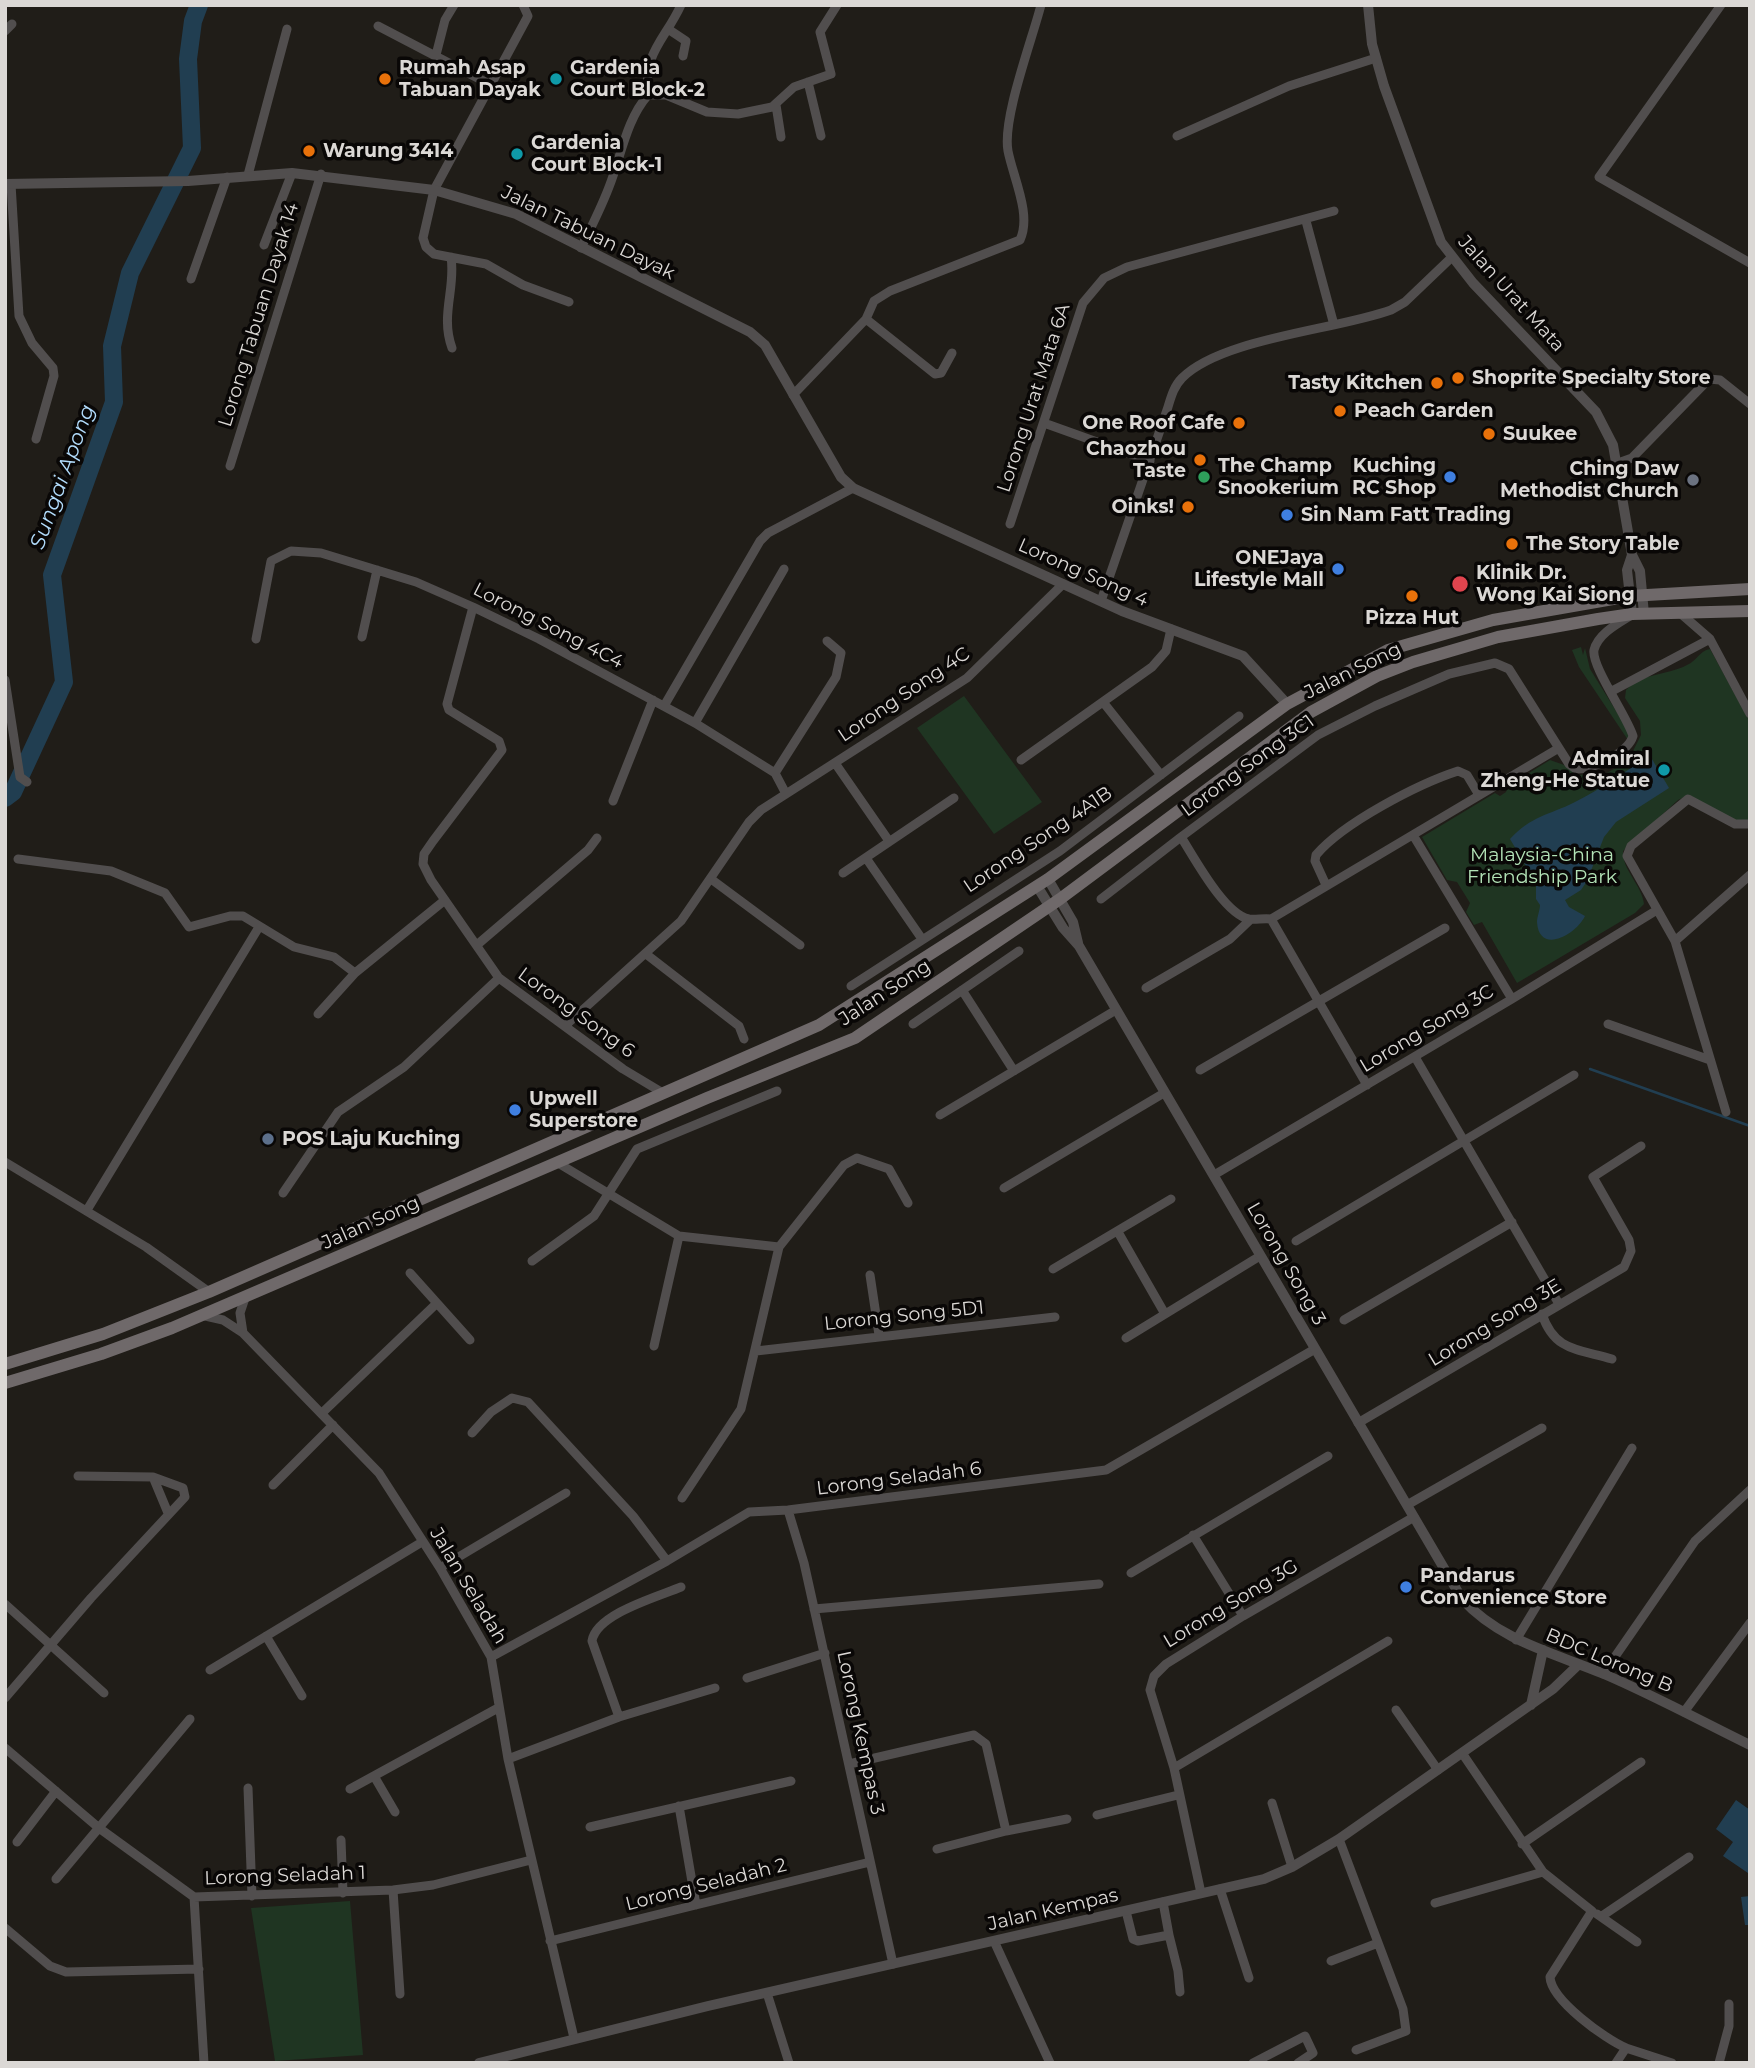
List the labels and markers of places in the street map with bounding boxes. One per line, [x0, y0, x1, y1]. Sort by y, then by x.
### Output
place label: Rumah Asap Tabuan Dayak [399, 57, 541, 101]
place label: Gardenia Court Block-2 [570, 57, 705, 101]
marker: Rumah Asap Tabuan Dayak [377, 71, 393, 87]
marker: Gardenia Court Block-2 [548, 71, 564, 87]
place label: Gardenia Court Block-1 [531, 132, 662, 176]
place label: Warung 3414 [323, 140, 453, 162]
marker: Warung 3414 [301, 143, 317, 159]
marker: Gardenia Court Block-1 [509, 146, 525, 162]
place label: Shoprite Specialty Store [1472, 367, 1711, 389]
marker: Shoprite Specialty Store [1450, 370, 1466, 386]
place label: Tasty Kitchen [1288, 372, 1423, 394]
marker: Tasty Kitchen [1429, 375, 1445, 391]
place label: Peach Garden [1354, 400, 1494, 422]
marker: Peach Garden [1332, 403, 1348, 419]
place label: One Roof Cafe [1082, 412, 1225, 434]
marker: One Roof Cafe [1231, 415, 1247, 431]
place label: Suukee [1503, 423, 1577, 445]
marker: Suukee [1481, 426, 1497, 442]
place label: Chaozhou Taste [1086, 438, 1186, 482]
marker: Chaozhou Taste [1192, 452, 1208, 468]
place label: The Champ Snookerium [1218, 455, 1339, 499]
place label: Kuching RC Shop [1352, 455, 1436, 499]
place label: Ching Daw Methodist Church [1500, 458, 1679, 502]
marker: The Champ Snookerium [1196, 469, 1212, 485]
marker: Kuching RC Shop [1442, 469, 1458, 485]
marker: Ching Daw Methodist Church [1685, 472, 1701, 488]
place label: Oinks! [1111, 496, 1174, 518]
marker: Oinks! [1180, 499, 1196, 515]
place label: Sin Nam Fatt Trading [1301, 504, 1511, 526]
marker: Sin Nam Fatt Trading [1279, 507, 1295, 523]
place label: The Story Table [1526, 533, 1680, 555]
marker: The Story Table [1504, 536, 1520, 552]
place label: ONEJaya Lifestyle Mall [1194, 547, 1324, 591]
marker: ONEJaya Lifestyle Mall [1330, 561, 1346, 577]
place label: Klinik Dr. Wong Kai Siong [1476, 562, 1635, 606]
marker: Klinik Dr. Wong Kai Siong [1450, 574, 1470, 594]
marker: Pizza Hut [1404, 588, 1420, 604]
place label: Pizza Hut [1365, 607, 1459, 629]
place label: Admiral Zheng-He Statue [1480, 748, 1650, 792]
marker: Admiral Zheng-He Statue [1656, 762, 1672, 778]
place label: Upwell Superstore [529, 1088, 638, 1132]
marker: Upwell Superstore [507, 1102, 523, 1118]
place label: POS Laju Kuching [282, 1128, 460, 1150]
marker: POS Laju Kuching [260, 1131, 276, 1147]
place label: Pandarus Convenience Store [1420, 1565, 1607, 1609]
marker: Pandarus Convenience Store [1398, 1579, 1414, 1595]

